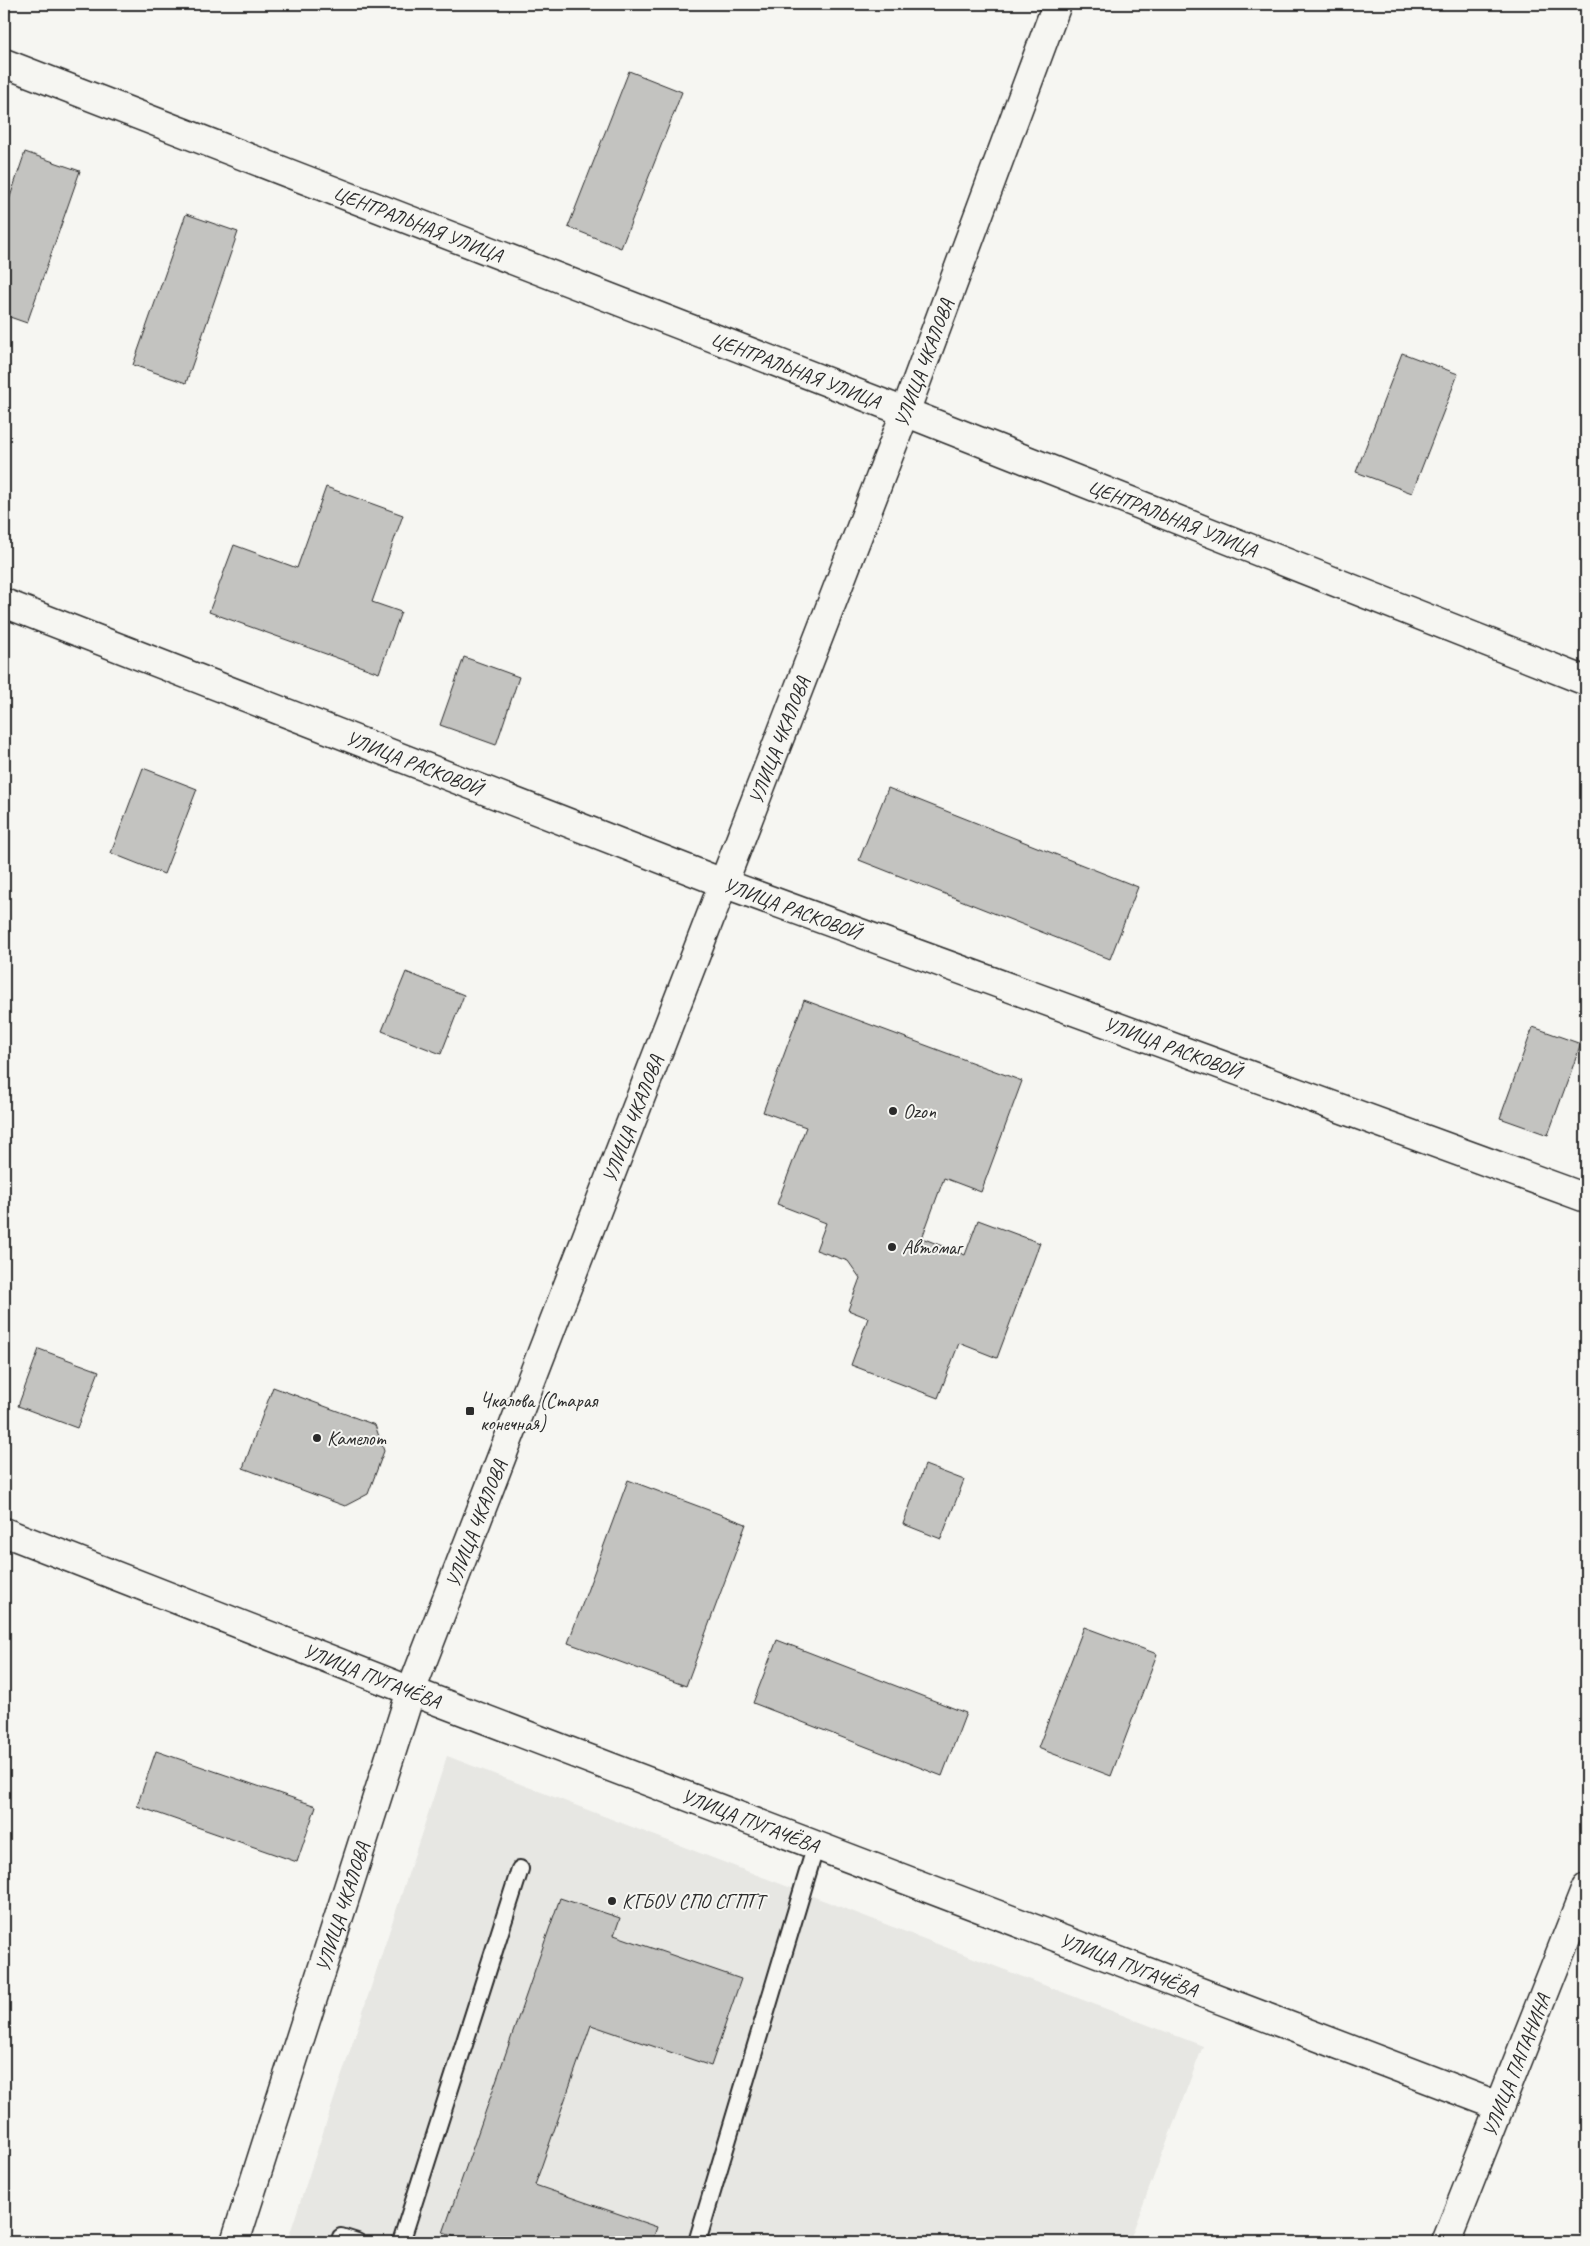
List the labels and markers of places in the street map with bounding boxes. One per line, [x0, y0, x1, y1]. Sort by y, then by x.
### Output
place label: Ozon [903, 1099, 937, 1124]
marker: Ozon [887, 1105, 899, 1117]
place label: Автомаг [902, 1235, 964, 1260]
marker: Автомаг [886, 1241, 898, 1253]
place label: Чкалова (Старая конечная) [480, 1388, 599, 1436]
marker: Чкалова (Старая конечная) [464, 1405, 476, 1417]
place label: Камелот [327, 1426, 387, 1451]
marker: Камелот [311, 1432, 323, 1444]
place label: КГБОУ СПО СГПТТ [622, 1889, 768, 1914]
marker: КГБОУ СПО СГПТТ [606, 1895, 618, 1907]

